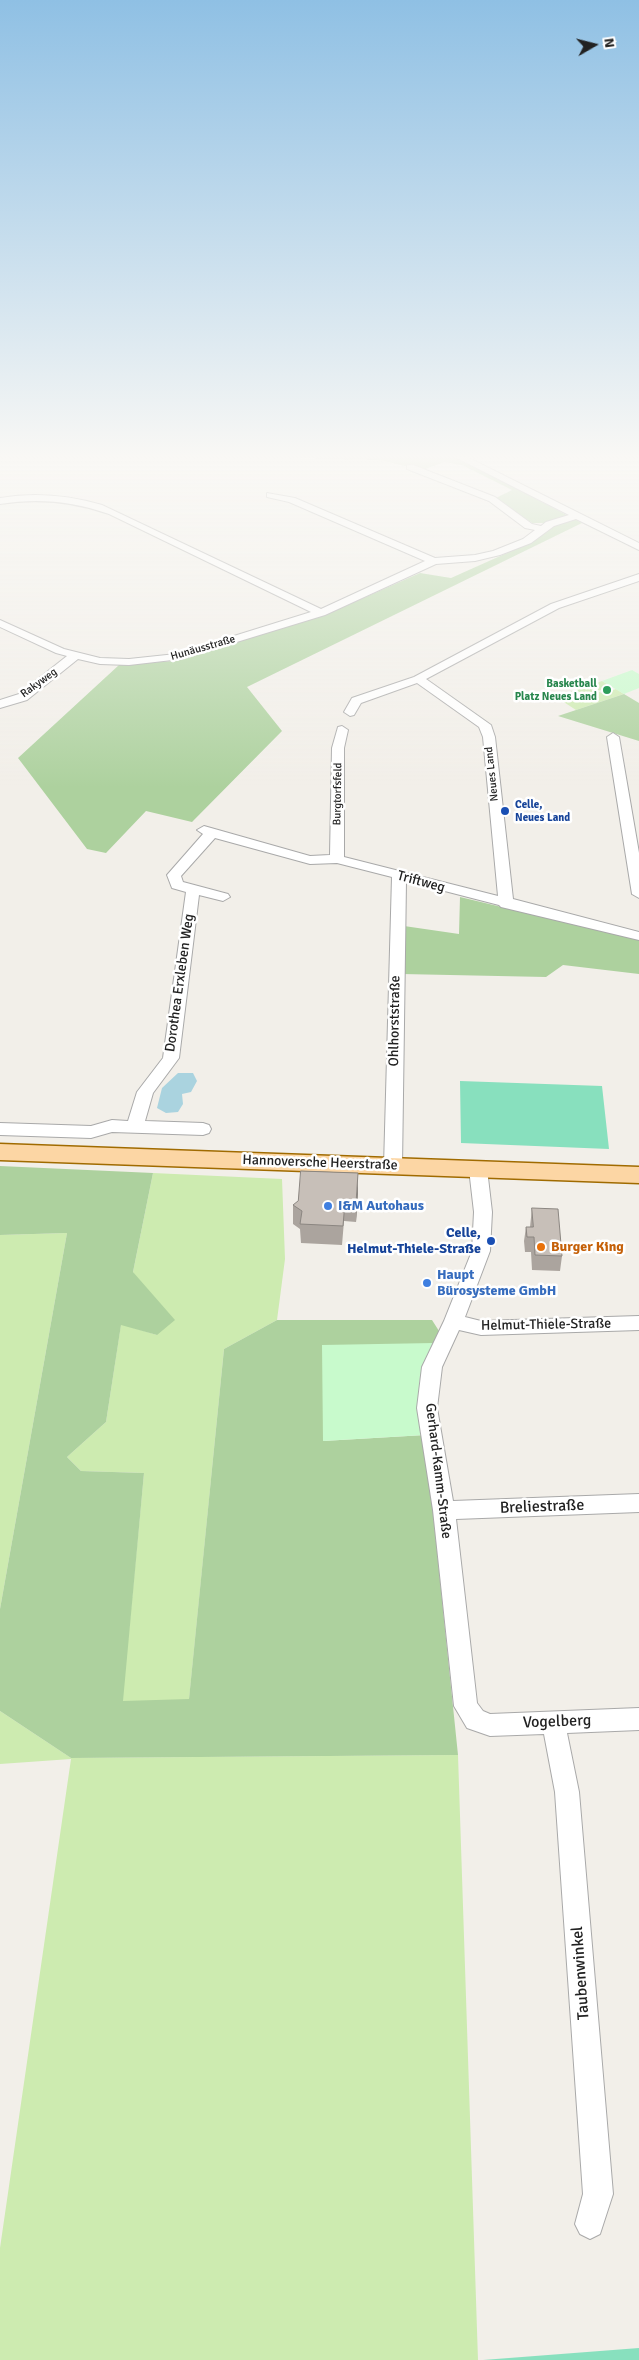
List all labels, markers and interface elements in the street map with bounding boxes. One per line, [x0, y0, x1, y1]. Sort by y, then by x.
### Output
north arrow [569, 20, 619, 70]
text: N [600, 37, 618, 49]
street label: Hunäusstraße [169, 632, 237, 664]
street label: Rakyweg [18, 665, 60, 701]
place label: Basketball Platz Neues Land [515, 677, 597, 703]
marker: Basketball Platz Neues Land [601, 684, 613, 696]
street label: Neues Land [483, 746, 501, 802]
street label: Burgtorfsfeld [331, 762, 345, 826]
place label: Celle, Neues Land [515, 798, 570, 824]
marker: Celle, Neues Land [499, 805, 511, 817]
street label: Triftweg [395, 868, 447, 896]
street label: Dorothea Erxleben Weg [162, 913, 198, 1053]
street label: Ohlhorststraße [386, 975, 404, 1067]
street label: Hannoversche Heerstraße [242, 1152, 398, 1174]
place label: I&M Autohaus [338, 1198, 424, 1214]
marker: I&M Autohaus [322, 1200, 334, 1212]
place label: Celle, Helmut-Thiele-Straße [347, 1225, 481, 1258]
marker: Celle, Helmut-Thiele-Straße [485, 1235, 497, 1247]
place label: Burger King [551, 1239, 624, 1255]
marker: Burger King [535, 1241, 547, 1253]
place label: Haupt Bürosysteme GmbH [437, 1267, 556, 1300]
marker: Haupt Bürosysteme GmbH [421, 1277, 433, 1289]
street label: Helmut-Thiele-Straße [481, 1315, 611, 1335]
street label: Gerhard-Kamm-Straße [421, 1402, 455, 1540]
street label: Breliestraße [499, 1496, 585, 1518]
street label: Vogelberg [522, 1711, 592, 1733]
street label: Taubenwinkel [568, 1926, 594, 2020]

